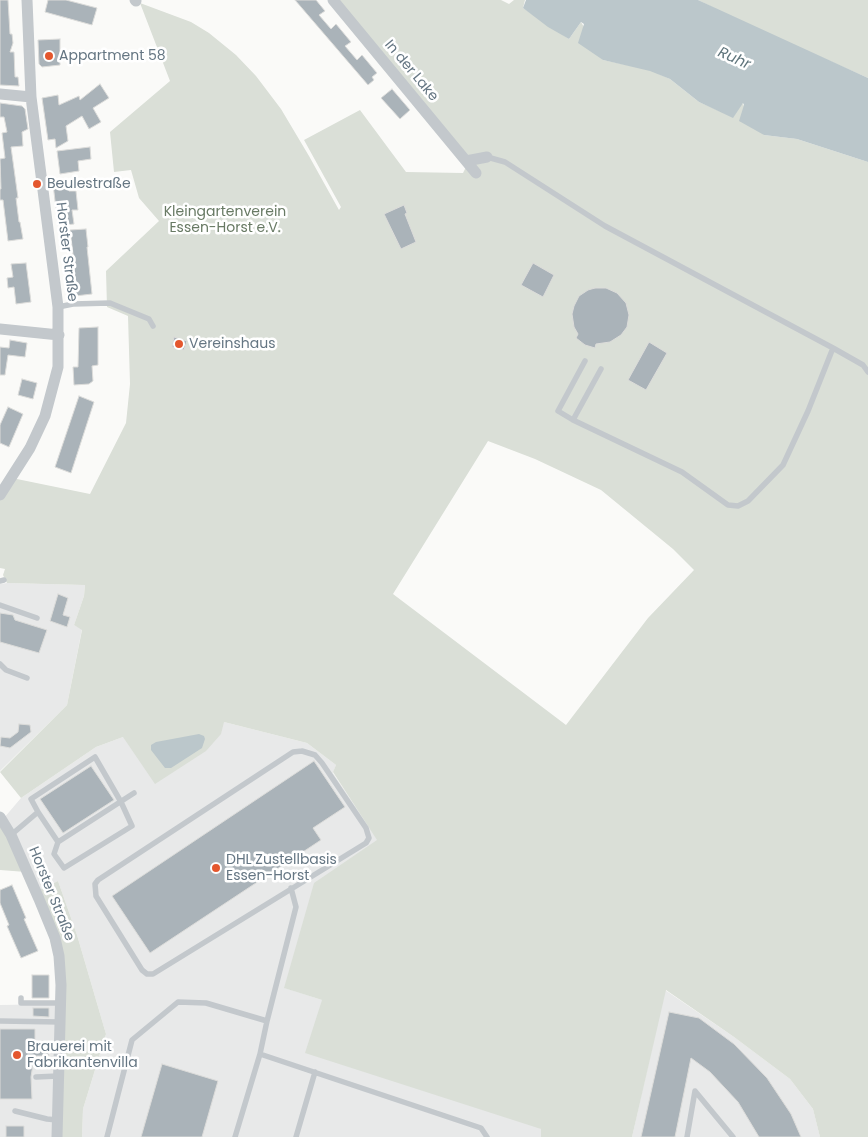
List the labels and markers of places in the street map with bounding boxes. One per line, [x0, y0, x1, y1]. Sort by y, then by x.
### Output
place label: Appartment 58 [59, 48, 166, 64]
marker: Appartment 58 [43, 50, 55, 62]
place label: Beulestraße [47, 176, 131, 192]
marker: Beulestraße [31, 178, 43, 190]
place label: Vereinshaus [189, 336, 275, 352]
marker: Vereinshaus [173, 338, 185, 350]
place label: DHL Zustellbasis Essen-Horst [226, 852, 337, 884]
marker: DHL Zustellbasis Essen-Horst [210, 862, 222, 874]
place label: Brauerei mit Fabrikantenvilla [27, 1039, 138, 1072]
marker: Brauerei mit Fabrikantenvilla [11, 1049, 23, 1061]

